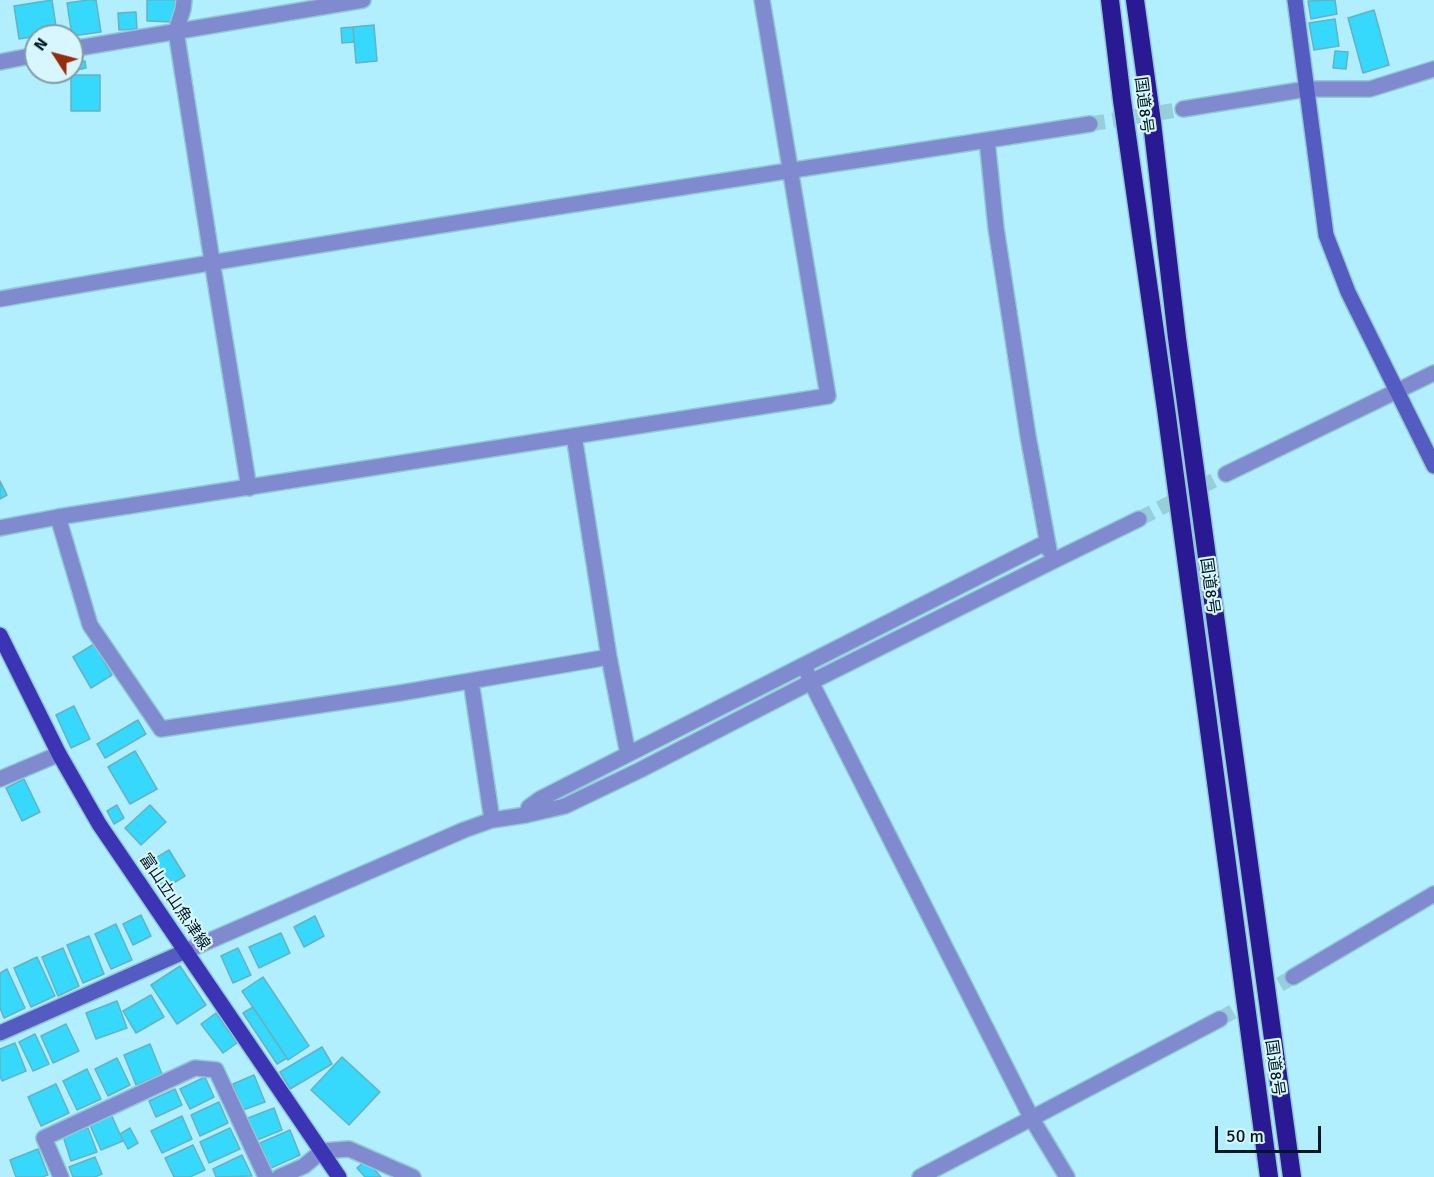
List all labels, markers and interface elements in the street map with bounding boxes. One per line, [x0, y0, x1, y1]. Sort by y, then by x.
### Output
north arrow [24, 24, 84, 84]
text: N [30, 34, 52, 55]
street label: 国道8号 [1130, 76, 1156, 134]
street label: 国道8号 [1196, 557, 1222, 615]
street label: 富山立山魚津線 [135, 850, 213, 954]
street label: 国道8号 [1261, 1039, 1287, 1097]
scale bar [1218, 1114, 1324, 1152]
text: 50 m [1226, 1125, 1264, 1147]

